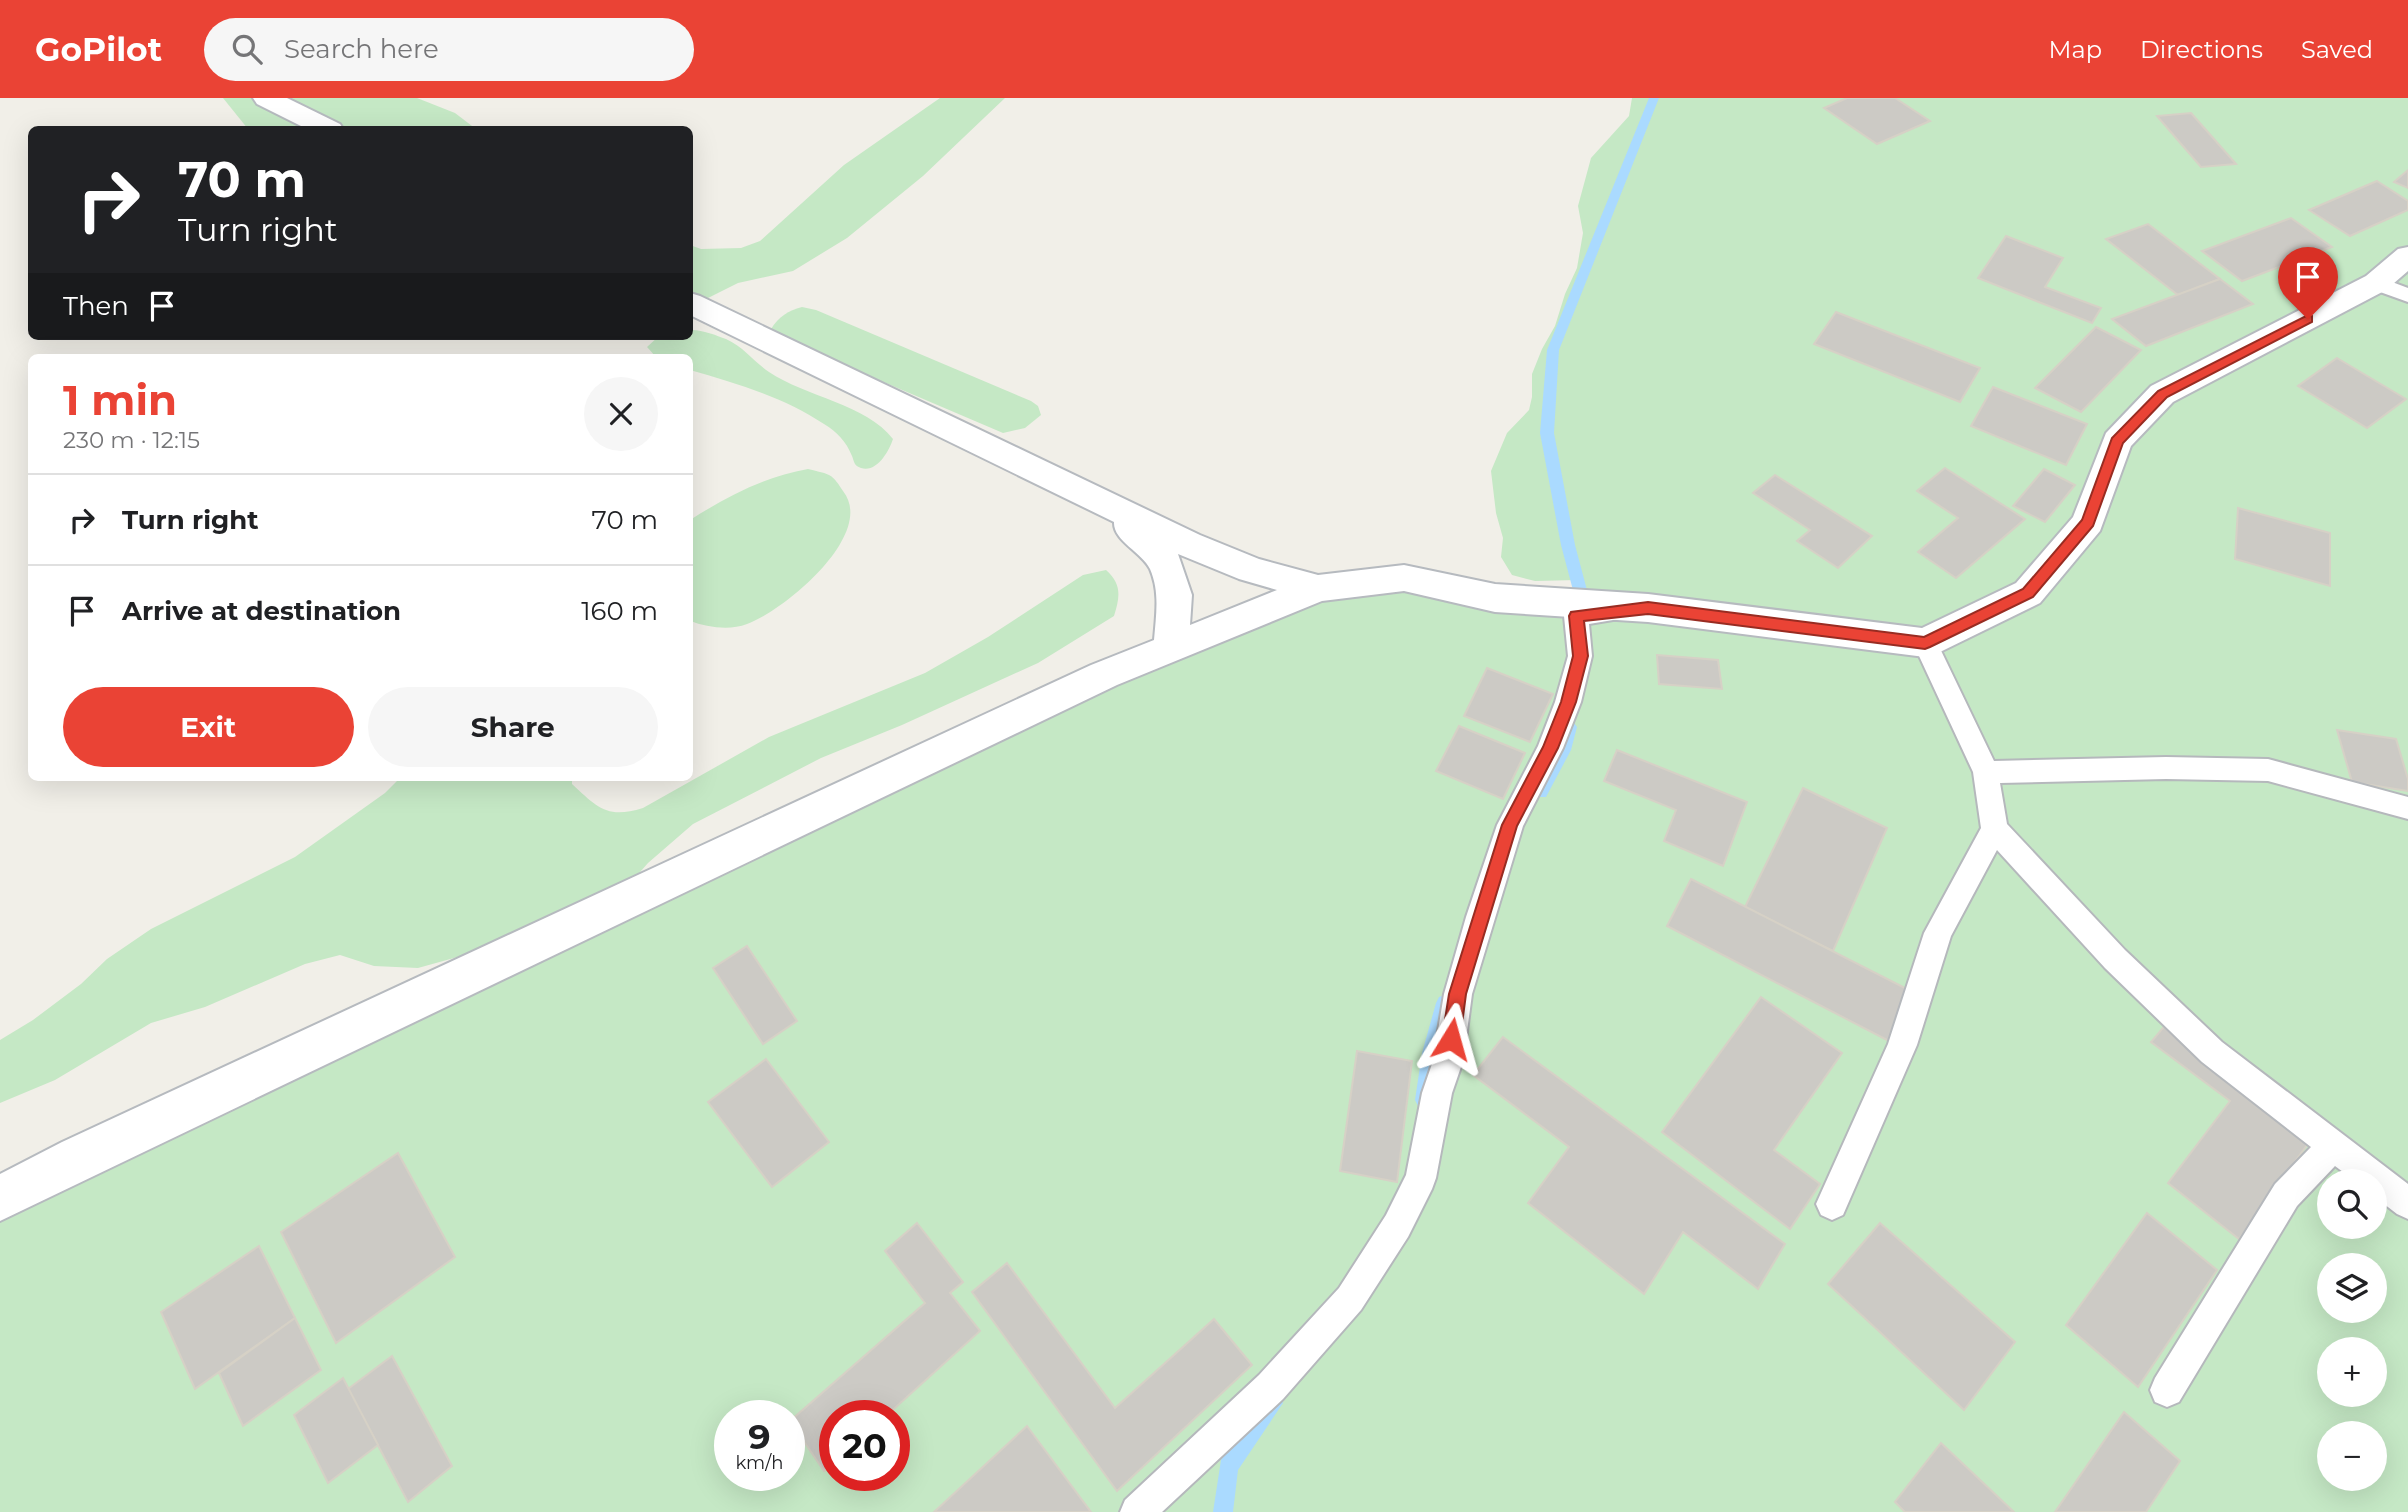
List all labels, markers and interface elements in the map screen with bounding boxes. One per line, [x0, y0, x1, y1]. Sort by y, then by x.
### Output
search box [204, 18, 694, 81]
text: GoPilot [35, 29, 162, 69]
icon: search [228, 30, 266, 68]
text: Search here [284, 33, 439, 65]
text: Map [2049, 35, 2102, 64]
text: Directions [2140, 35, 2263, 64]
text: Saved [2301, 35, 2373, 64]
text: 70 m [178, 150, 306, 209]
icon: right [63, 154, 154, 245]
text: Turn right [178, 210, 338, 249]
pin [2278, 247, 2338, 319]
icon: arrive [2289, 258, 2327, 296]
icon: arrive [143, 287, 181, 325]
text: Then [63, 290, 129, 322]
text: 1 min [63, 374, 177, 426]
button: close [584, 377, 658, 451]
text: 230 m · 12:15 [63, 426, 200, 454]
icon: right [63, 501, 101, 539]
text: Turn right [122, 504, 258, 536]
text: 70 m [592, 504, 658, 536]
icon: arrive [63, 592, 101, 630]
text: Arrive at destination [122, 595, 401, 627]
text: 160 m [581, 595, 658, 627]
button: Exit [63, 687, 354, 767]
button: Share [368, 687, 658, 767]
position arrow [1414, 1002, 1488, 1076]
map controls [2317, 1169, 2387, 1491]
button: search [2317, 1169, 2387, 1239]
button: layers [2317, 1253, 2387, 1323]
button: + [2317, 1337, 2387, 1407]
speed limit sign: 20 [819, 1400, 910, 1491]
text: 9 [748, 1415, 771, 1458]
button: − [2317, 1421, 2387, 1491]
text: km/h [735, 1452, 784, 1474]

